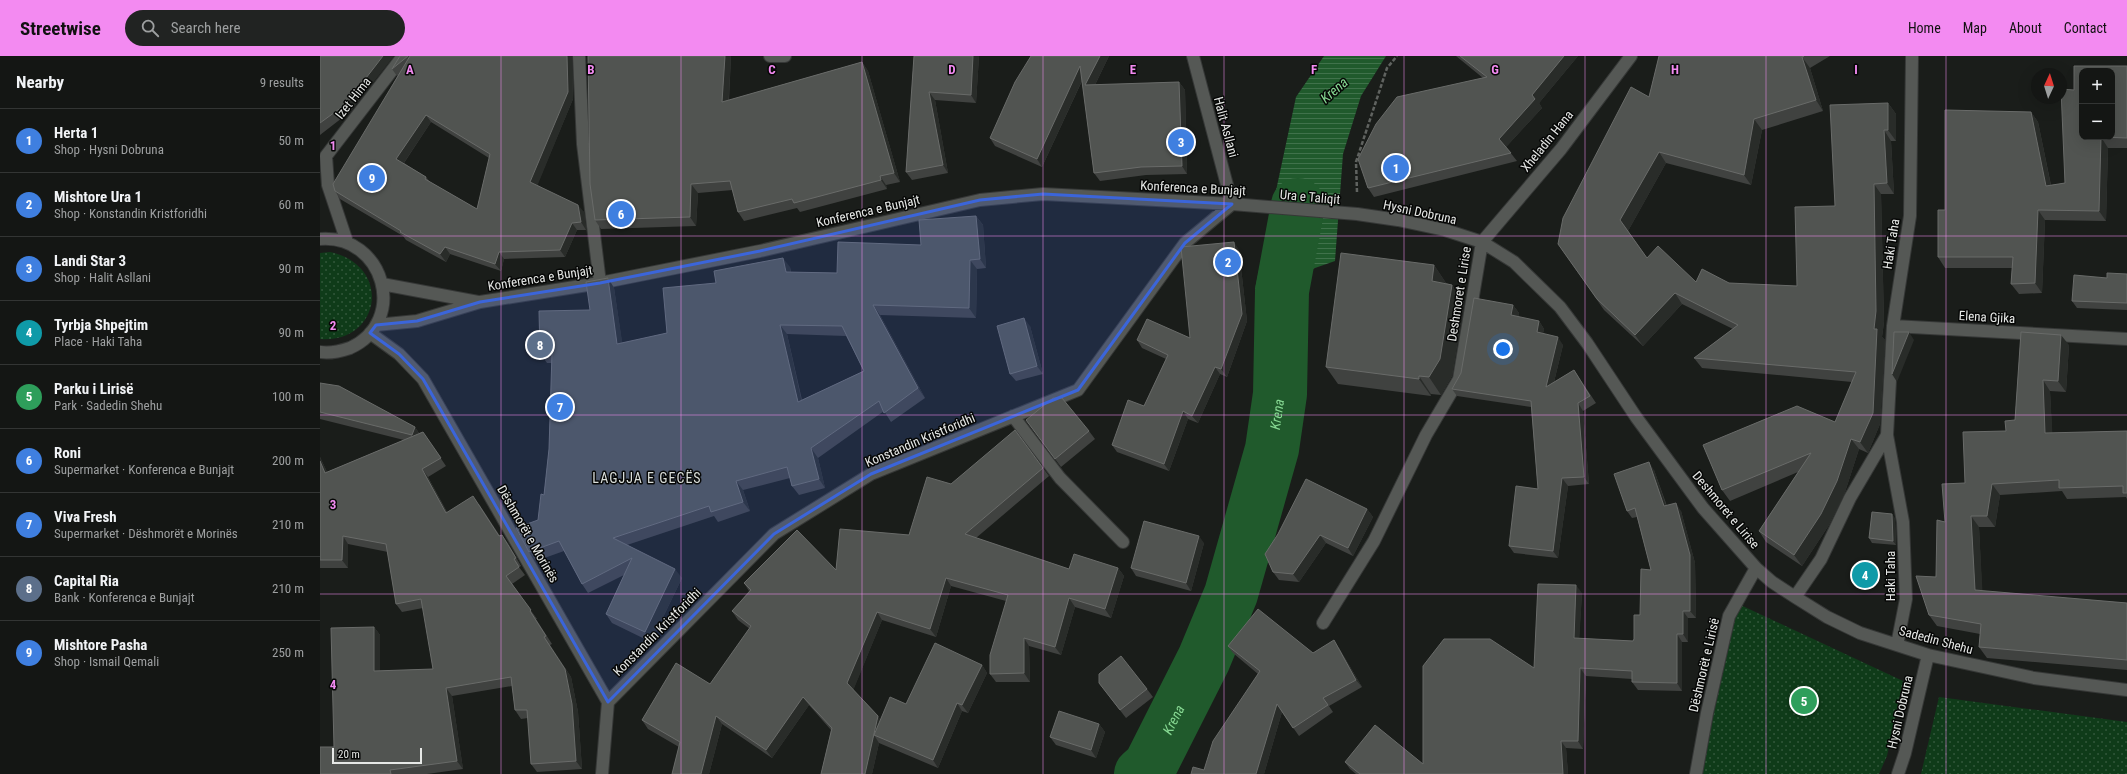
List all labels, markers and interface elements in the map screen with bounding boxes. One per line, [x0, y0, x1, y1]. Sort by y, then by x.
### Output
search box [125, 10, 405, 46]
text: Streetwise [20, 17, 101, 40]
icon: search [139, 17, 161, 39]
text: Search here [171, 19, 241, 37]
text: Home [1908, 20, 1941, 36]
text: Map [1963, 20, 1987, 36]
text: About [2009, 20, 2042, 36]
text: Contact [2064, 20, 2107, 36]
text: A [406, 62, 414, 77]
text: B [587, 62, 595, 77]
text: C [768, 62, 776, 77]
text: D [948, 62, 956, 77]
text: E [1130, 62, 1137, 77]
text: F [1311, 62, 1317, 77]
text: G [1491, 62, 1499, 77]
text: H [1671, 62, 1679, 77]
text: I [1854, 62, 1858, 77]
north arrow [2031, 68, 2067, 104]
map controls [2079, 68, 2115, 140]
button: + [2079, 68, 2115, 104]
text: Nearby [16, 72, 64, 92]
street label: Izet Hima [332, 74, 374, 122]
water label: Krena [1317, 74, 1351, 106]
text: 9 results [260, 75, 304, 90]
street label: Halit Asllani [1211, 95, 1241, 159]
button: − [2079, 104, 2115, 140]
street label: Xheladin Hana [1518, 107, 1576, 175]
text: Herta 1 [54, 124, 98, 142]
pin: 3 [1168, 127, 1194, 157]
text: 1 [26, 133, 32, 148]
text: 50 m [278, 133, 304, 148]
text: 1 [330, 138, 336, 153]
text: Shop · Hysni Dobruna [54, 142, 164, 157]
pin: 1 [1383, 153, 1409, 183]
pin: 9 [359, 163, 385, 193]
street label: Konferenca e Bunjajt [1140, 178, 1246, 198]
street label: Ura e Taliqit [1279, 187, 1341, 207]
text: Mishtore Ura 1 [54, 188, 142, 206]
street label: Konferenca e Bunjajt [815, 192, 921, 230]
text: 2 [26, 197, 32, 212]
text: 60 m [278, 197, 304, 212]
street label: Hysni Dobruna [1382, 197, 1458, 227]
pin: 6 [608, 199, 634, 229]
text: Shop · Konstandin Kristforidhi [54, 206, 207, 221]
street label: Haki Taha [1880, 218, 1902, 270]
street label: Deshmoret e Lirise [1444, 245, 1474, 343]
pin: 2 [1215, 247, 1241, 277]
text: Landi Star 3 [54, 252, 126, 270]
text: 3 [26, 261, 32, 276]
text: 90 m [278, 261, 304, 276]
street label: Konferenca e Bunjajt [487, 262, 594, 294]
text: Shop · Halit Asllani [54, 270, 151, 285]
street label: Elena Gjika [1958, 308, 2016, 326]
text: Tyrbja Shpejtim [54, 316, 148, 334]
text: 2 [330, 318, 337, 333]
text: 4 [26, 325, 32, 340]
text: 90 m [278, 325, 304, 340]
pin: 8 [527, 330, 553, 360]
text: Place · Haki Taha [54, 334, 142, 349]
your location [1493, 339, 1513, 359]
text: Parku i Lirisë [54, 380, 133, 398]
text: 5 [26, 389, 32, 404]
text: 100 m [272, 389, 304, 404]
pin: 7 [547, 392, 573, 422]
text: Park · Sadedin Shehu [54, 398, 162, 413]
water label: Krena [1267, 398, 1287, 431]
street label: Konstandin Kristforidhi [863, 410, 977, 470]
text: Roni [54, 444, 81, 462]
text: 6 [26, 453, 32, 468]
text: 200 m [272, 453, 304, 468]
text: Supermarket · Konferenca e Bunjajt [54, 462, 234, 477]
street label: Deshmoret e Lirise [1689, 468, 1763, 552]
district label: LAGJJA E GECËS [592, 470, 702, 486]
street label: Dëshmorët e Morinës [494, 483, 562, 585]
text: 3 [330, 497, 336, 512]
text: Viva Fresh [54, 508, 117, 526]
text: 7 [26, 517, 32, 532]
text: 210 m [272, 517, 304, 532]
text: Supermarket · Dëshmorët e Morinës [54, 526, 238, 541]
street label: Haki Taha [1883, 551, 1898, 601]
pin: 4 [1852, 560, 1878, 590]
text: Capital Ria [54, 572, 119, 590]
text: 8 [26, 581, 32, 596]
text: 210 m [272, 581, 304, 596]
street label: Konstandin Kristforidhi [610, 585, 704, 679]
text: Bank · Konferenca e Bunjajt [54, 590, 195, 605]
street label: Dëshmorët e Lirisë [1686, 617, 1722, 713]
street label: Sadedin Shehu [1897, 623, 1975, 657]
text: Mishtore Pasha [54, 636, 147, 654]
text: 9 [26, 645, 32, 660]
text: 250 m [272, 645, 304, 660]
text: Shop · Ismail Qemali [54, 654, 159, 669]
street label: Hysni Dobruna [1884, 674, 1916, 750]
text: 4 [330, 677, 337, 692]
pin: 5 [1791, 686, 1817, 716]
water label: Krena [1159, 702, 1188, 737]
scale bar [332, 746, 422, 765]
text: 20 m [338, 748, 360, 761]

